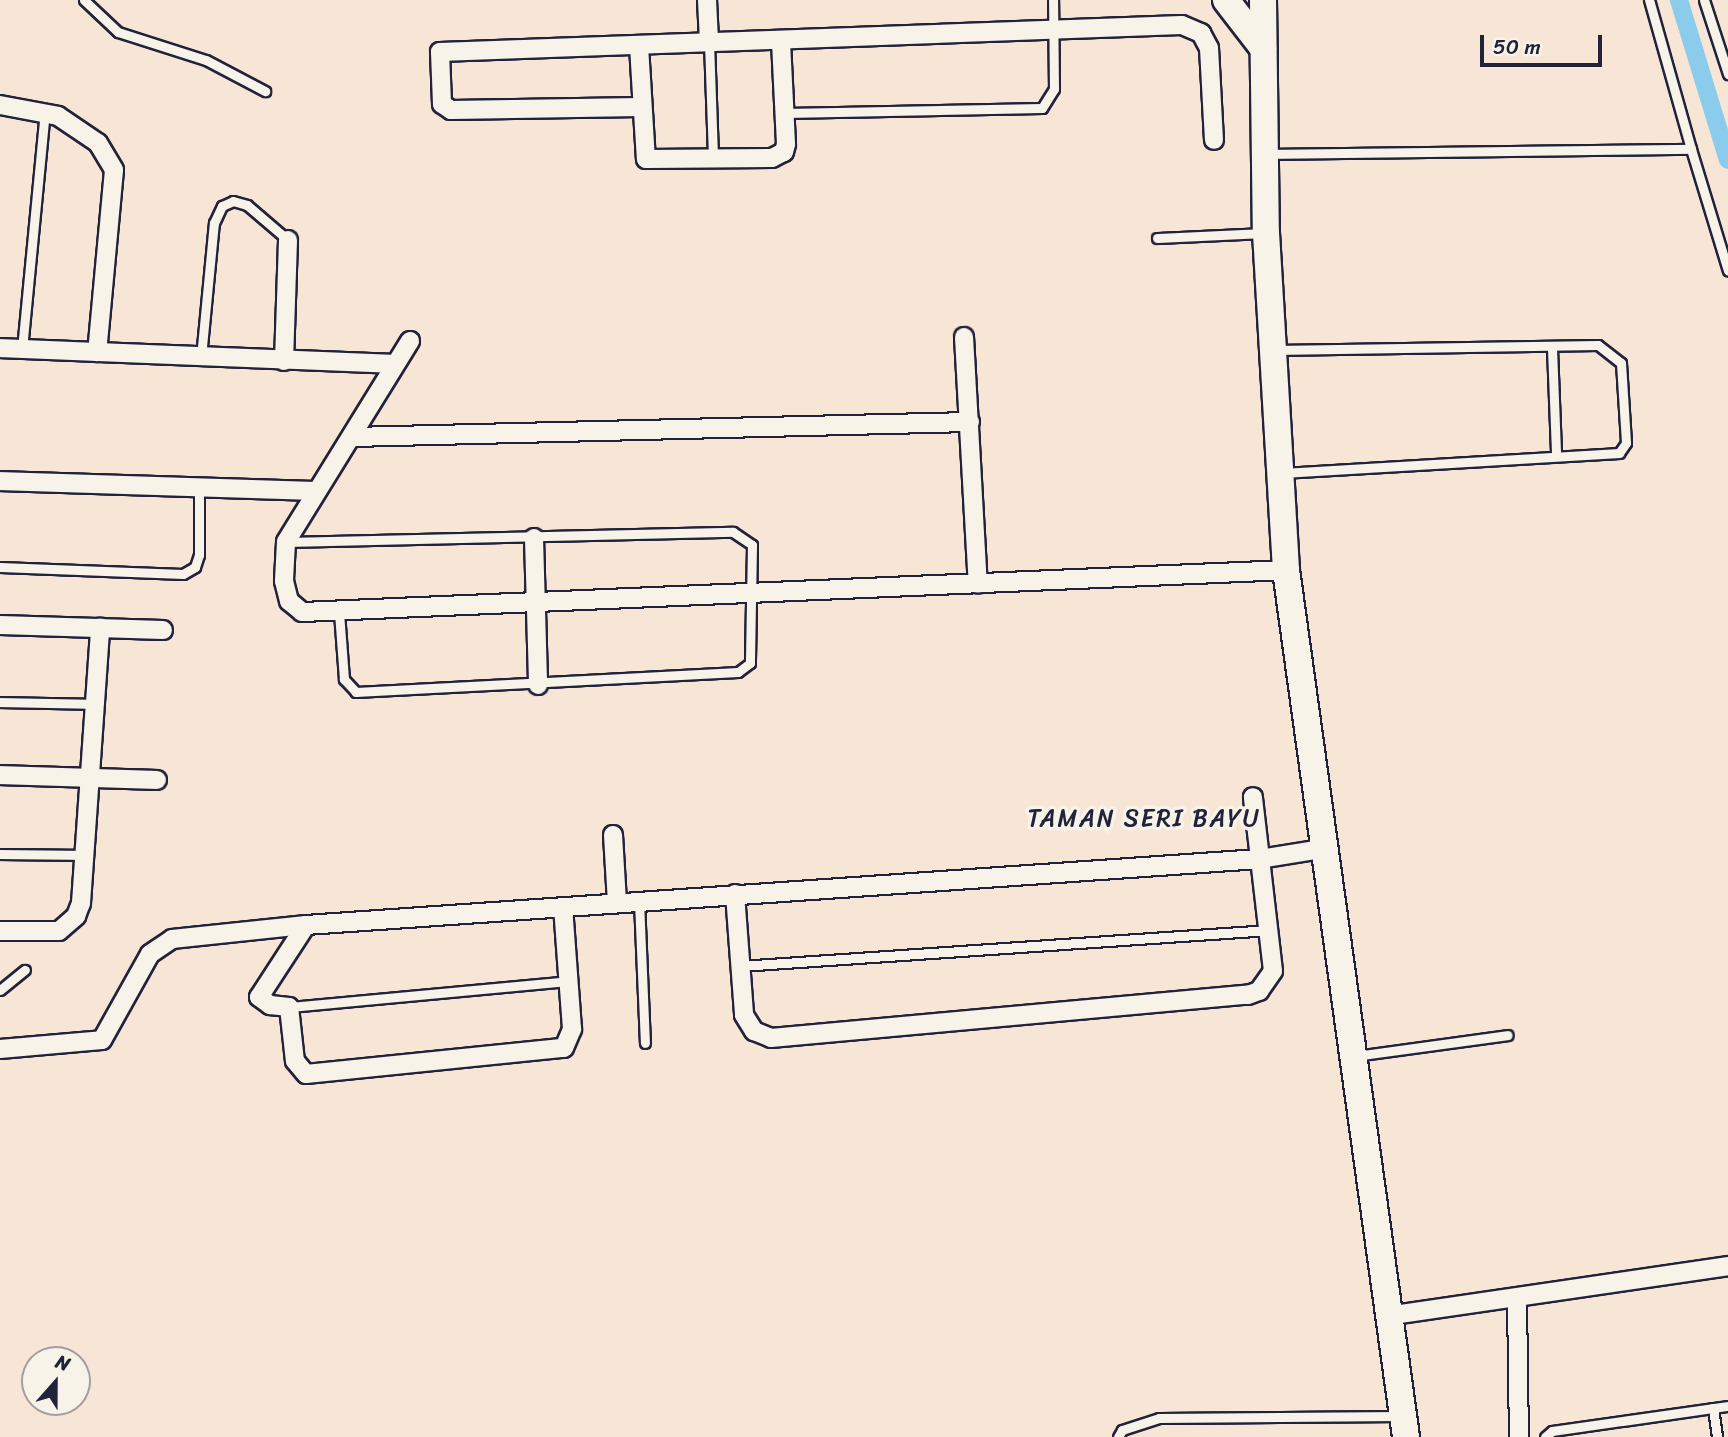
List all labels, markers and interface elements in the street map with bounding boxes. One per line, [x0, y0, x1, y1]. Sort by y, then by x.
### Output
scale bar [1483, 21, 1606, 65]
text: 50 m [1493, 28, 1541, 66]
district label: TAMAN SERI BAYU [1030, 805, 1258, 833]
text: N [51, 1345, 75, 1381]
north arrow [21, 1346, 91, 1416]

